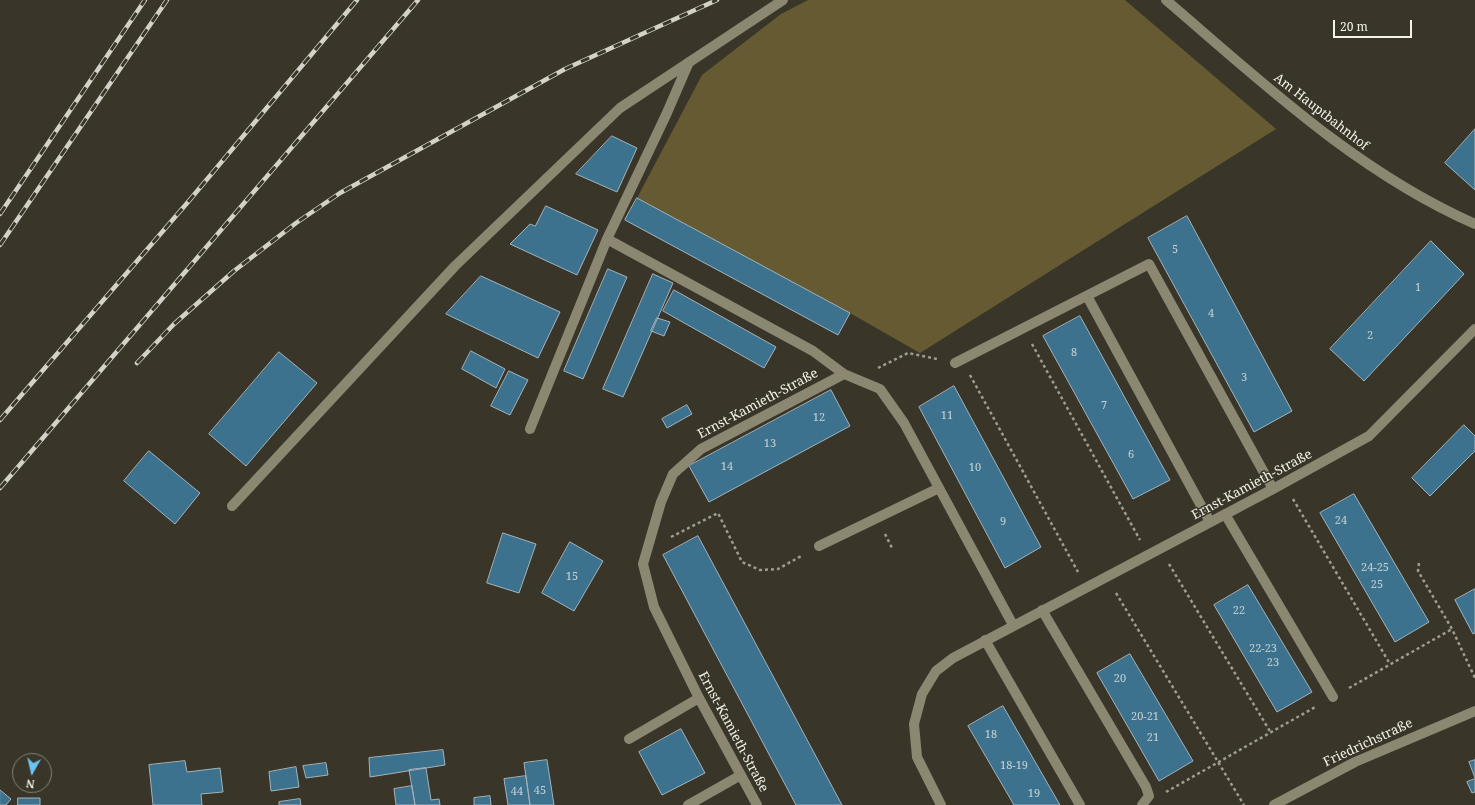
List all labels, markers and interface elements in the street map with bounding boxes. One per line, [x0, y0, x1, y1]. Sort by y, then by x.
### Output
scale bar [1335, 12, 1414, 38]
text: 20 m [1340, 18, 1368, 35]
street label: Am Hauptbahnhof [1271, 70, 1371, 154]
house number: 5 [1172, 243, 1178, 257]
house number: 1 [1415, 281, 1421, 295]
house number: 4 [1208, 307, 1214, 321]
house number: 2 [1367, 329, 1373, 343]
house number: 8 [1071, 346, 1077, 360]
street label: Ernst-Kamieth-Straße [695, 366, 821, 442]
house number: 3 [1241, 371, 1247, 385]
house number: 7 [1101, 399, 1107, 413]
house number: 11 [941, 409, 953, 423]
house number: 12 [813, 411, 825, 425]
house number: 13 [764, 437, 776, 451]
street label: Ernst-Kamieth-Straße [1189, 447, 1315, 523]
house number: 6 [1128, 448, 1134, 462]
house number: 14 [721, 460, 733, 474]
house number: 10 [969, 461, 981, 475]
house number: 24 [1335, 514, 1347, 528]
house number: 9 [1000, 515, 1006, 529]
house number: 24-25 [1361, 561, 1389, 575]
house number: 15 [566, 570, 578, 584]
house number: 25 [1371, 578, 1383, 592]
house number: 22 [1233, 604, 1245, 618]
house number: 22-23 [1249, 642, 1277, 656]
house number: 23 [1267, 656, 1279, 670]
street label: Ernst-Kamieth-Straße [695, 669, 771, 795]
house number: 20 [1114, 672, 1126, 686]
house number: 20-21 [1131, 710, 1159, 724]
street label: Friedrichstraße [1321, 715, 1415, 771]
house number: 18 [985, 728, 997, 742]
house number: 21 [1147, 731, 1159, 745]
north arrow [12, 753, 52, 793]
house number: 18-19 [1000, 759, 1028, 773]
text: N [25, 776, 36, 792]
house number: 45 [534, 784, 546, 798]
house number: 44 [511, 785, 523, 799]
house number: 19 [1028, 787, 1040, 801]

